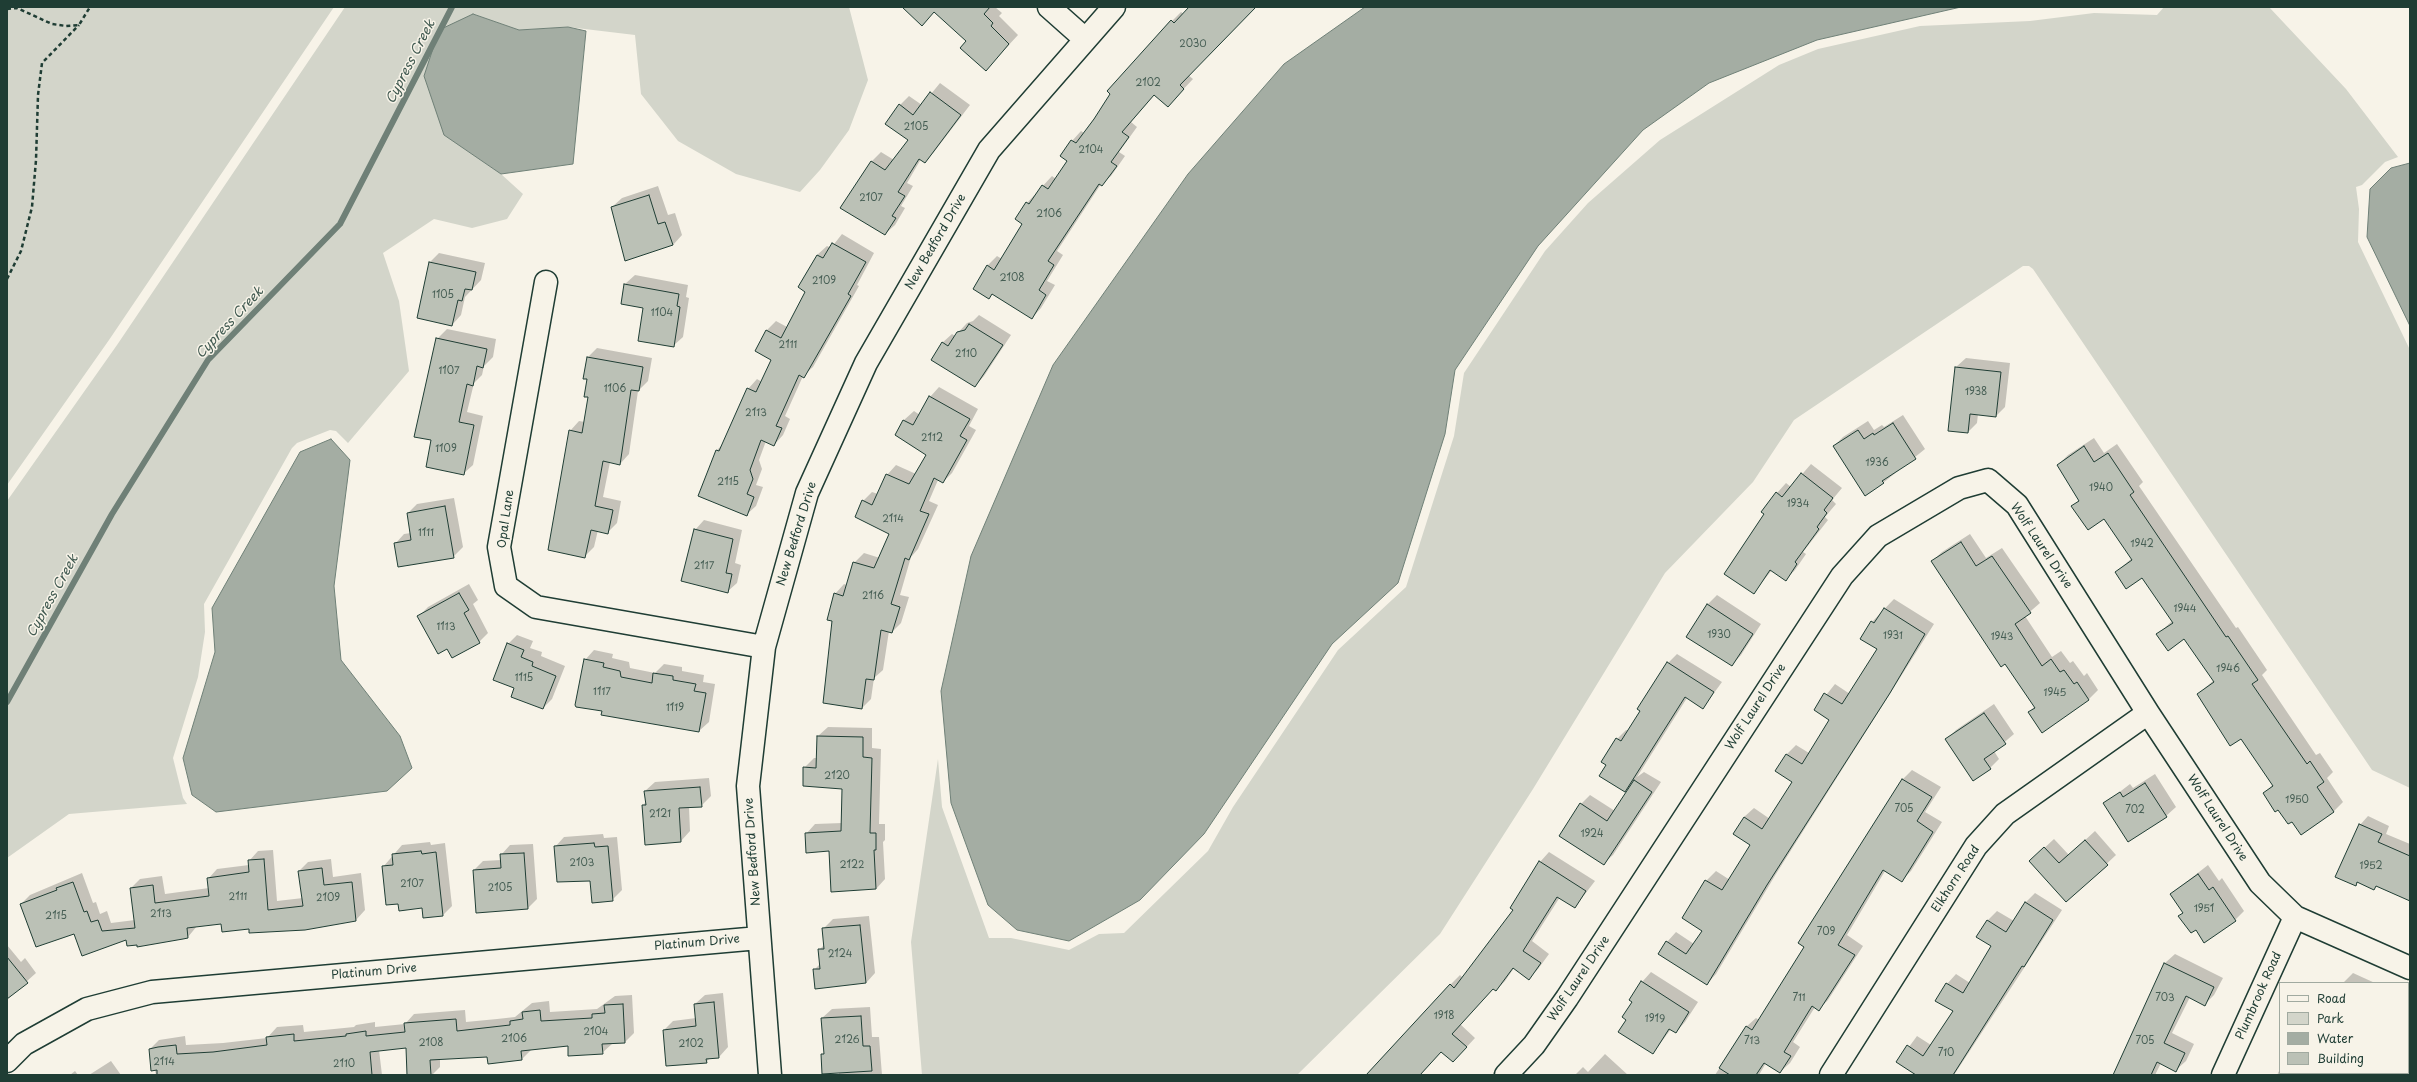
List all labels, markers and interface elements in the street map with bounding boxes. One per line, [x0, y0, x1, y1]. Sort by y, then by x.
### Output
water label: Cypress Creek [383, 17, 439, 107]
house number: 2030 [1179, 38, 1207, 50]
house number: 2102 [1135, 77, 1161, 89]
house number: 2105 [904, 121, 928, 133]
house number: 2104 [1079, 144, 1103, 156]
street label: New Bedford Drive [903, 191, 969, 293]
house number: 2107 [859, 192, 883, 204]
house number: 2106 [1036, 208, 1062, 220]
house number: 2108 [999, 272, 1025, 284]
house number: 2109 [812, 275, 836, 287]
water label: Cypress Creek [193, 284, 267, 362]
house number: 1105 [432, 289, 454, 301]
house number: 1104 [651, 307, 673, 319]
house number: 2111 [779, 339, 797, 351]
house number: 2110 [955, 348, 977, 360]
house number: 1107 [438, 365, 460, 377]
house number: 1106 [604, 383, 626, 395]
house number: 1938 [1965, 386, 1987, 398]
house number: 2113 [745, 407, 767, 419]
house number: 2112 [921, 432, 943, 444]
house number: 1109 [435, 443, 457, 455]
house number: 1936 [1865, 457, 1889, 469]
house number: 2115 [717, 476, 739, 488]
street label: New Bedford Drive [774, 480, 820, 588]
house number: 1940 [2089, 482, 2113, 494]
street label: Opal Lane [495, 489, 517, 549]
house number: 1934 [1787, 498, 1809, 510]
street label: Wolf Laurel Drive [2007, 500, 2075, 592]
house number: 2114 [882, 513, 904, 525]
house number: 1111 [418, 527, 434, 539]
house number: 1942 [2130, 538, 2154, 550]
water label: Cypress Creek [24, 552, 82, 640]
house number: 2117 [694, 560, 714, 572]
house number: 2116 [862, 590, 884, 602]
house number: 1944 [2174, 603, 2196, 615]
house number: 1113 [436, 621, 456, 633]
house number: 1930 [1707, 629, 1731, 641]
house number: 1931 [1883, 630, 1903, 642]
house number: 1943 [1991, 631, 2013, 643]
street label: Wolf Laurel Drive [1723, 661, 1789, 753]
house number: 1946 [2216, 663, 2240, 675]
house number: 1115 [515, 672, 533, 684]
house number: 1117 [593, 686, 611, 698]
house number: 1945 [2044, 687, 2066, 699]
house number: 1119 [666, 702, 684, 714]
house number: 2120 [824, 770, 850, 782]
street label: Wolf Laurel Drive [2184, 772, 2250, 864]
house number: 1950 [2285, 794, 2309, 806]
street label: New Bedford Drive [742, 797, 764, 907]
house number: 705 [1894, 803, 1914, 815]
house number: 702 [2125, 804, 2145, 816]
house number: 2121 [649, 808, 671, 820]
house number: 1924 [1580, 828, 1604, 840]
street label: Elkhorn Road [1929, 843, 1983, 915]
house number: 2103 [570, 857, 594, 869]
house number: 2122 [839, 859, 865, 871]
house number: 1952 [2360, 860, 2382, 872]
house number: 2107 [400, 878, 424, 890]
house number: 2105 [488, 882, 512, 894]
house number: 2111 [229, 891, 247, 903]
house number: 2109 [316, 892, 340, 904]
house number: 1951 [2194, 903, 2214, 915]
house number: 2113 [150, 908, 172, 920]
house number: 2115 [45, 910, 67, 922]
house number: 709 [1817, 926, 1835, 938]
street label: Platinum Drive [654, 932, 740, 954]
street label: Wolf Laurel Drive [1545, 933, 1613, 1025]
house number: 2124 [828, 948, 852, 960]
street label: Plumbrook Road [2233, 950, 2285, 1042]
street label: Platinum Drive [331, 961, 417, 983]
legend [2279, 982, 2409, 1074]
text: Road [2317, 989, 2346, 1007]
house number: 711 [1792, 992, 1806, 1004]
house number: 703 [2155, 992, 2175, 1004]
text: Park [2317, 1009, 2344, 1027]
house number: 1918 [1434, 1010, 1454, 1022]
house number: 1919 [1645, 1013, 1665, 1025]
house number: 2104 [584, 1026, 608, 1038]
text: Water [2317, 1029, 2353, 1047]
house number: 2106 [501, 1033, 527, 1045]
house number: 2126 [834, 1034, 860, 1046]
house number: 713 [1744, 1035, 1760, 1047]
house number: 705 [2135, 1035, 2155, 1047]
house number: 2108 [418, 1037, 444, 1049]
house number: 2102 [678, 1038, 704, 1050]
house number: 710 [1938, 1047, 1954, 1059]
text: Building [2317, 1049, 2364, 1067]
house number: 2114 [153, 1056, 175, 1068]
house number: 2110 [333, 1058, 355, 1070]

